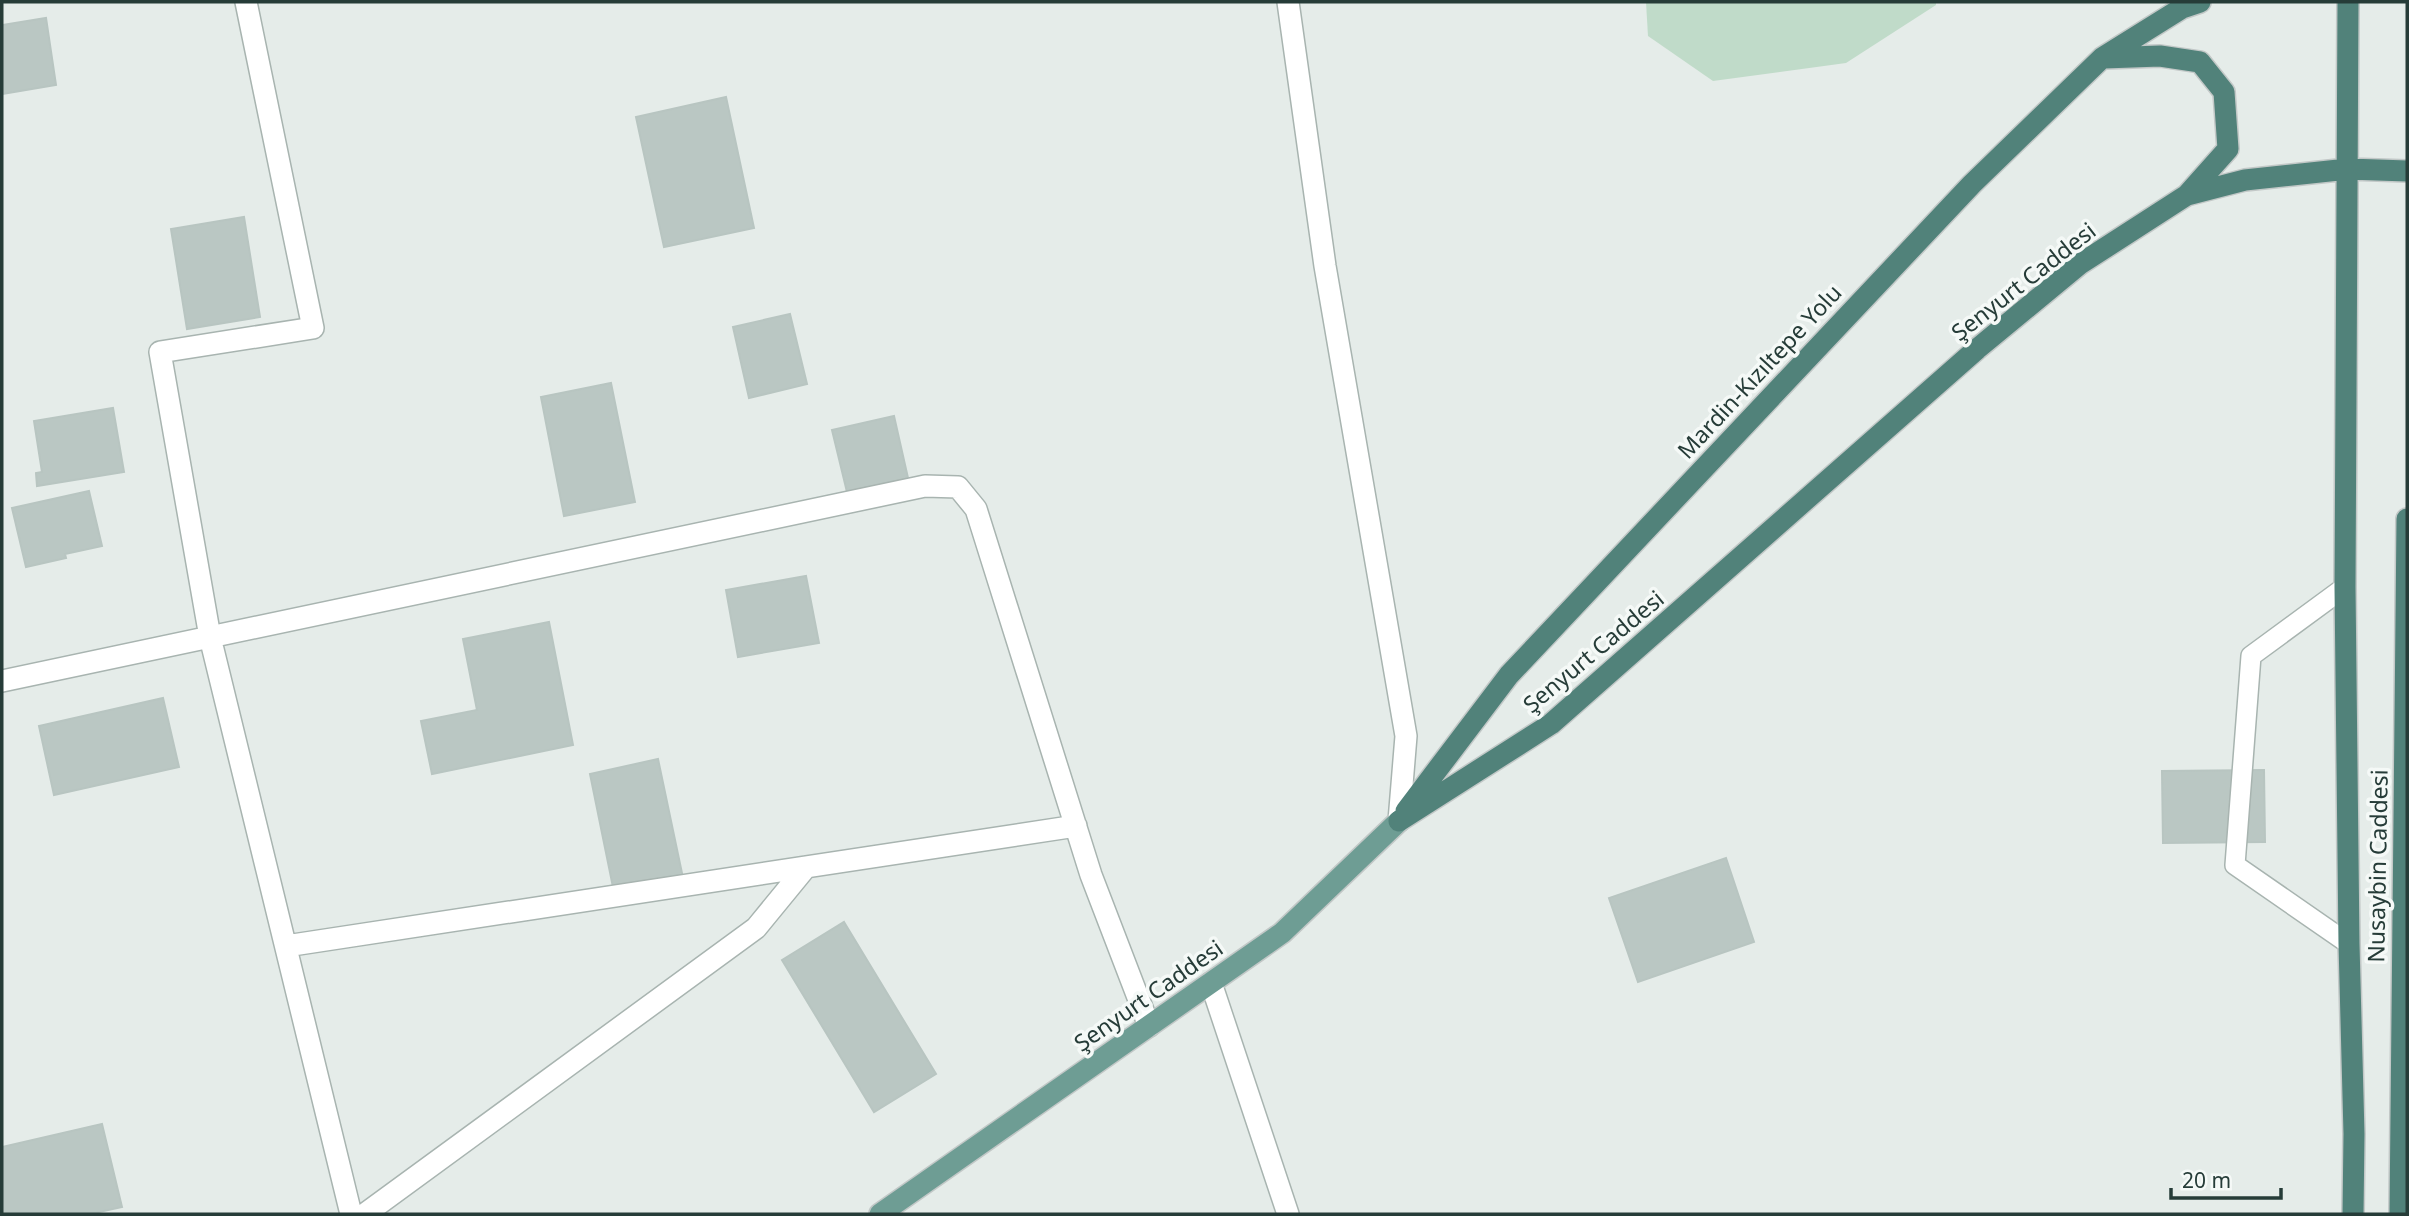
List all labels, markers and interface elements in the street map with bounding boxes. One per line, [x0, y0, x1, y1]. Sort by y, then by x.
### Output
street label: Şenyurt Caddesi [1944, 214, 2102, 348]
street label: Mardin-Kızıltepe Yolu [1670, 277, 1848, 465]
street label: Şenyurt Caddesi [1516, 582, 1670, 720]
street label: Nusaybin Caddesi [2359, 769, 2395, 963]
street label: Şenyurt Caddesi [1067, 932, 1229, 1058]
scale bar [2171, 1156, 2281, 1200]
text: 20 m [2182, 1166, 2231, 1194]

